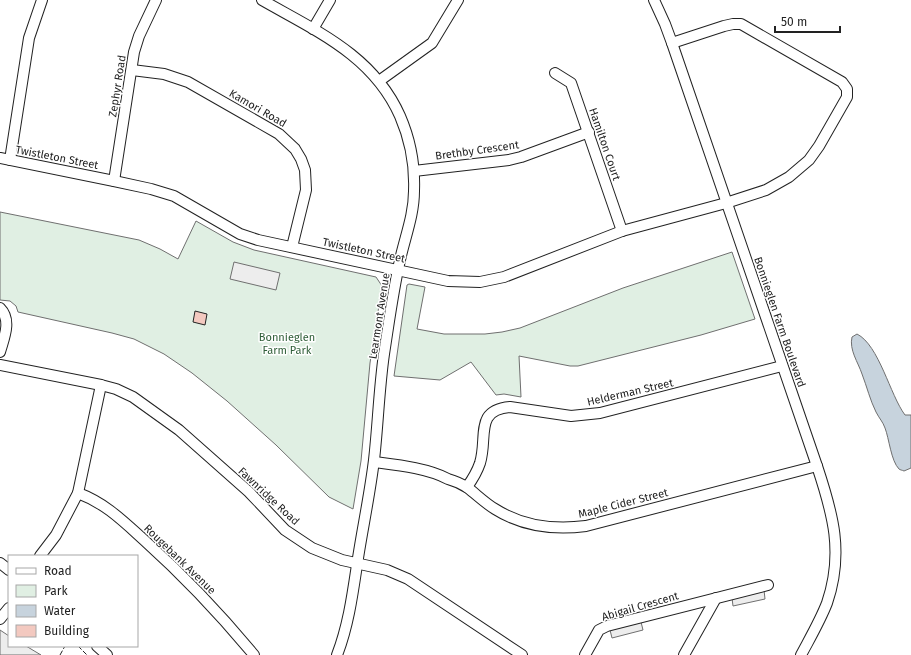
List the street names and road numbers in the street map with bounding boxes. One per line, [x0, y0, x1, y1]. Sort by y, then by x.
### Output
street label: Zephyr Road [106, 54, 129, 118]
street label: Kamori Road [227, 87, 289, 130]
street label: Hamilton Court [586, 106, 623, 182]
street label: Brethby Crescent [434, 138, 520, 163]
street label: Twistleton Street [14, 143, 99, 172]
street label: Twistleton Street [321, 235, 406, 266]
street label: Bonnieglen Farm Boulevard [751, 255, 808, 389]
street label: Learmont Avenue [366, 272, 393, 360]
street label: Helderman Street [586, 376, 675, 409]
street label: Fawnridge Road [235, 465, 302, 528]
street label: Maple Cider Street [577, 486, 669, 521]
street label: Rougebank Avenue [141, 522, 218, 597]
street label: Abigail Crescent [600, 589, 680, 624]

